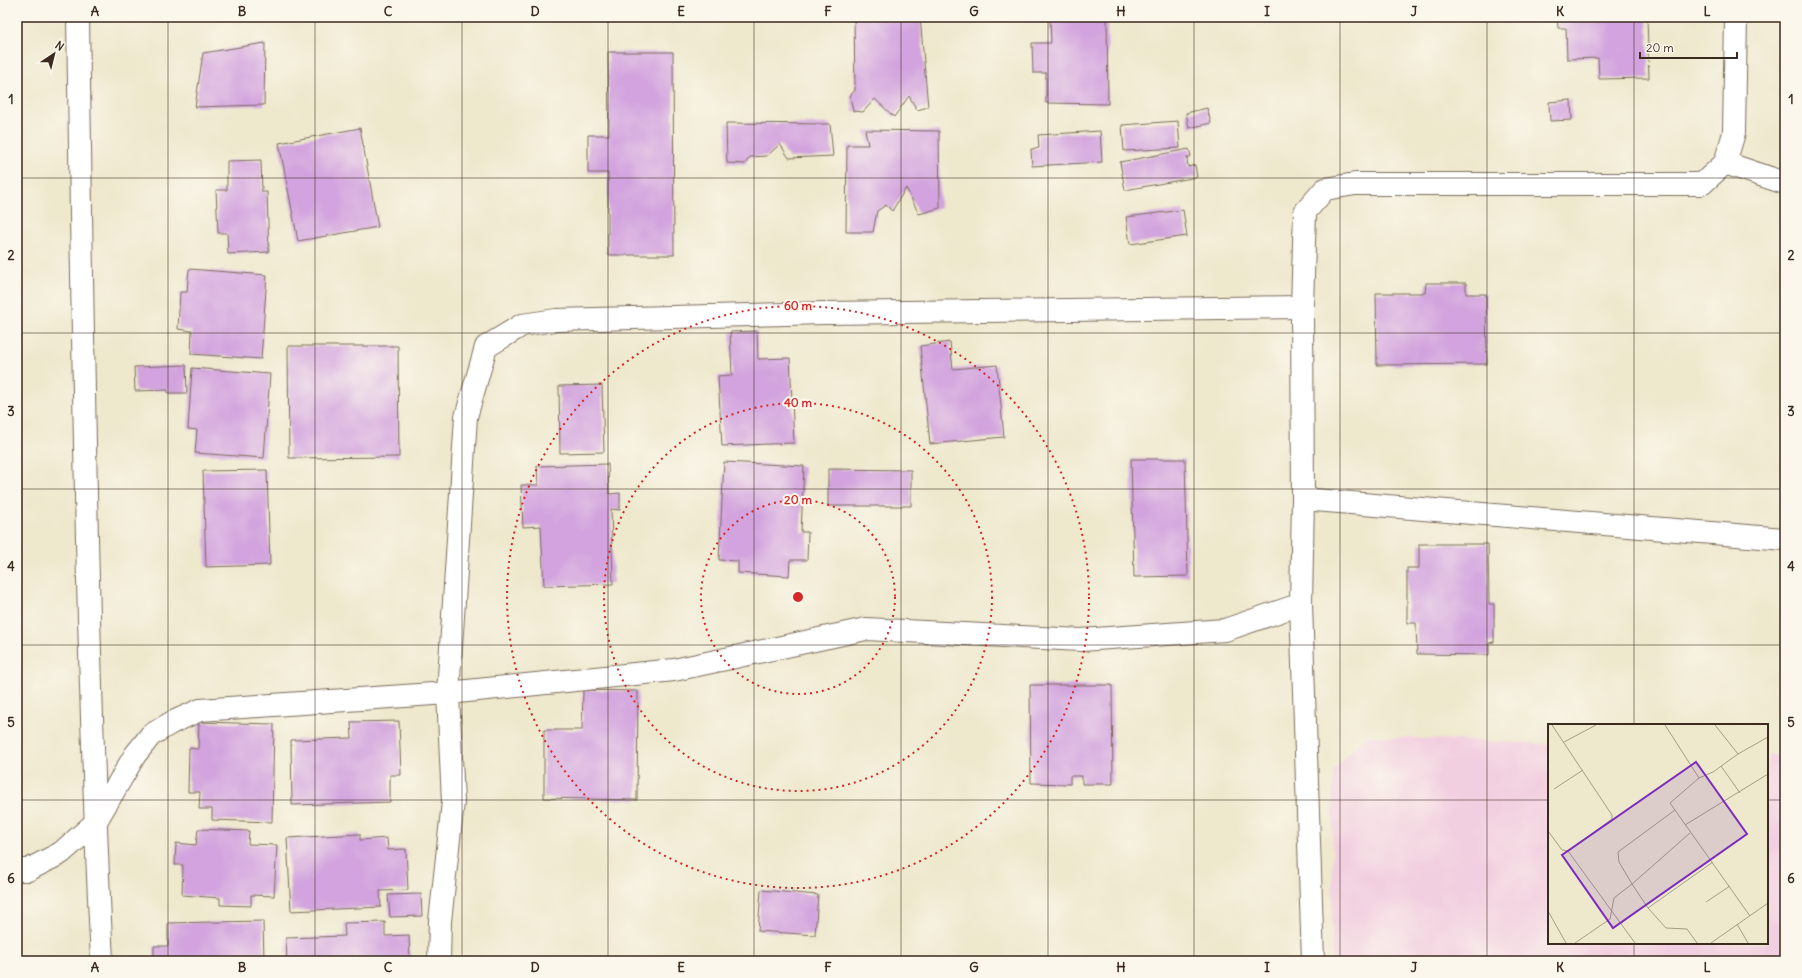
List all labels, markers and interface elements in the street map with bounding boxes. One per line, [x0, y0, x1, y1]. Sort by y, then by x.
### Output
text: A [91, 3, 100, 20]
text: B [238, 3, 247, 20]
text: C [384, 3, 393, 20]
text: D [530, 3, 540, 20]
text: E [677, 3, 685, 20]
text: F [824, 3, 832, 20]
text: G [969, 3, 979, 20]
text: H [1116, 3, 1126, 20]
text: I [1264, 3, 1270, 20]
text: J [1411, 3, 1418, 20]
text: K [1556, 3, 1565, 20]
text: L [1703, 3, 1711, 20]
north arrow [34, 34, 74, 74]
scale bar [1640, 34, 1737, 60]
text: N [53, 38, 67, 54]
text: 20 m [1646, 40, 1674, 55]
text: 1 [8, 91, 14, 108]
text: 1 [1788, 91, 1794, 108]
text: 2 [7, 247, 15, 264]
text: 2 [1787, 247, 1795, 264]
text: 60 m [784, 298, 813, 313]
text: 40 m [784, 395, 813, 410]
text: 3 [7, 403, 15, 420]
text: 3 [1787, 403, 1795, 420]
text: 20 m [784, 492, 812, 507]
text: 4 [7, 558, 15, 575]
text: 4 [1787, 558, 1795, 575]
centre of rings [791, 590, 805, 604]
text: 5 [7, 714, 15, 731]
text: 5 [1787, 714, 1795, 731]
inset map [1548, 724, 1768, 944]
text: 6 [7, 870, 15, 887]
text: 6 [1787, 870, 1795, 887]
text: A [91, 959, 100, 976]
text: B [238, 959, 247, 976]
text: C [384, 959, 393, 976]
text: D [530, 959, 540, 976]
text: E [677, 959, 685, 976]
text: F [824, 959, 832, 976]
text: G [969, 959, 979, 976]
text: H [1116, 959, 1126, 976]
text: I [1264, 959, 1270, 976]
text: J [1411, 959, 1418, 976]
text: K [1556, 959, 1565, 976]
text: L [1703, 959, 1711, 976]

